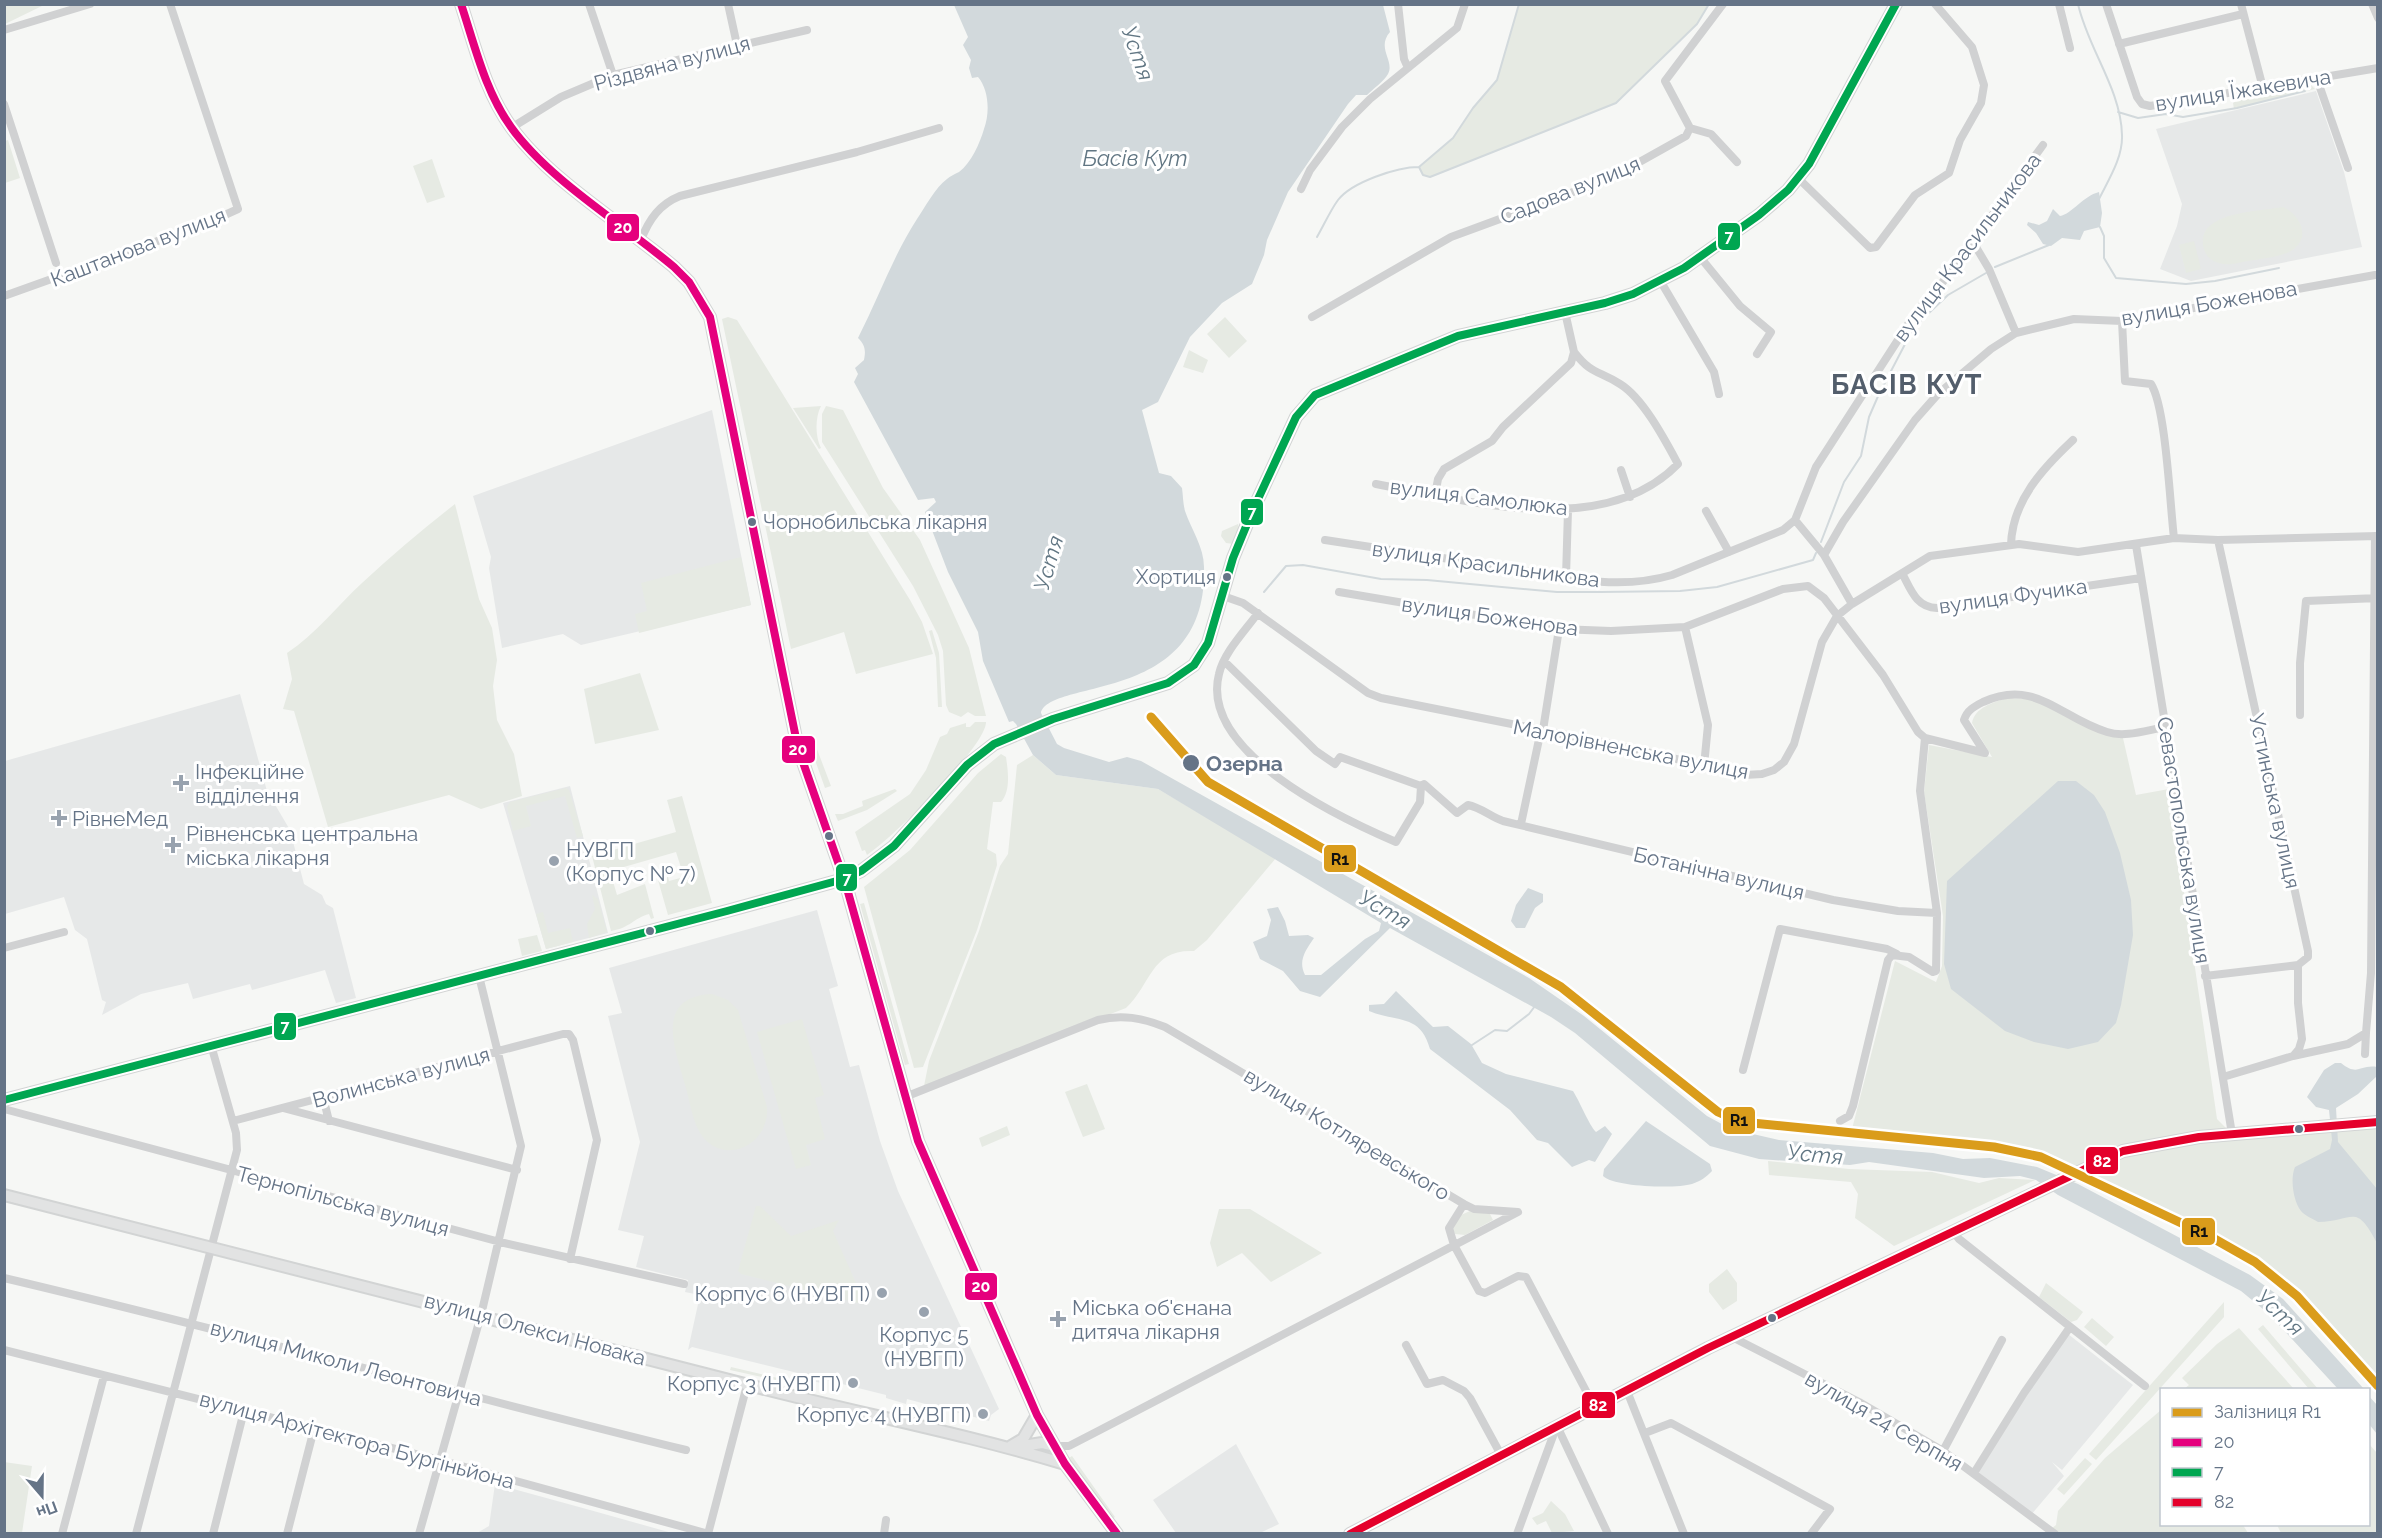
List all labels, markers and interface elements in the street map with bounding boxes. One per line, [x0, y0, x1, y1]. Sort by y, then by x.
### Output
water label: Устя [1116, 22, 1160, 84]
street label: Різдвяна вулиця [591, 30, 753, 96]
street label: вулиця Їжакевича [2153, 64, 2333, 116]
water label: Басів Кут [1082, 145, 1188, 171]
street label: вулиця Красильникова [1888, 148, 2046, 346]
street label: Садова вулиця [1496, 151, 1644, 229]
street label: Каштанова вулиця [47, 202, 229, 292]
line badge: 20 [606, 213, 640, 242]
text: 20 [614, 218, 633, 237]
line badge: 7 [1717, 222, 1741, 251]
text: 7 [1725, 227, 1734, 246]
street label: вулиця Боженова [2119, 275, 2299, 331]
district label: БАСІВ КУТ [1831, 369, 1983, 400]
street label: вулиця Самолюка [1389, 474, 1569, 520]
line badge: 7 [1240, 498, 1264, 526]
text: 7 [1248, 503, 1257, 522]
place label: Чорнобильська лікарня [763, 510, 987, 534]
marker: Чорнобильська лікарня [746, 516, 758, 528]
water label: Устя [1028, 532, 1068, 594]
street label: вулиця Красильникова [1371, 536, 1601, 592]
place label: Хортиця [1136, 565, 1216, 589]
marker: Хортиця [1221, 571, 1233, 583]
street label: вулиця Фучика [1937, 573, 2089, 619]
street label: вулиця Боженова [1400, 591, 1580, 641]
street label: Устинська вулиця [2244, 711, 2306, 891]
street label: Малорівненська вулиця [1511, 714, 1751, 784]
street label: Севастопольська вулиця [2152, 715, 2216, 965]
line badge: 20 [781, 735, 816, 764]
text: 20 [789, 740, 808, 759]
place label: Озерна [1206, 751, 1283, 776]
marker: Озерна [1181, 753, 1201, 773]
place label: Інфекційне відділення [195, 759, 304, 808]
marker: Інфекційне відділення [172, 774, 190, 792]
place label: РівнеМед [72, 806, 168, 831]
marker: РівнеМед [50, 809, 68, 827]
place label: Рівненська центральна міська лікарня [186, 821, 418, 870]
unlabelled marker [823, 830, 835, 842]
marker: Рівненська центральна міська лікарня [164, 836, 182, 854]
place label: НУВГП (Корпус № 7) [566, 837, 696, 886]
street label: Ботанічна вулиця [1631, 841, 1807, 905]
line badge: R1 [1323, 844, 1357, 873]
text: R1 [1331, 850, 1349, 869]
marker: НУВГП (Корпус № 7) [547, 854, 561, 868]
line badge: 7 [835, 863, 858, 892]
text: 7 [843, 869, 852, 888]
water label: Устя [1354, 884, 1416, 934]
unlabelled marker [644, 925, 656, 937]
line badge: 7 [273, 1012, 297, 1041]
text: 7 [281, 1017, 290, 1036]
street label: Волинська вулиця [310, 1041, 492, 1113]
street label: вулиця Котляревського [1240, 1063, 1454, 1205]
line badge: R1 [1722, 1106, 1756, 1135]
text: R1 [1730, 1111, 1748, 1130]
unlabelled marker [2293, 1123, 2305, 1135]
water label: Устя [1786, 1139, 1844, 1169]
line badge: 82 [2085, 1146, 2119, 1175]
text: 82 [2093, 1152, 2111, 1171]
street label: Тернопільська вулиця [234, 1161, 452, 1241]
line badge: R1 [2181, 1217, 2216, 1246]
text: R1 [2190, 1222, 2208, 1241]
line badge: 20 [964, 1272, 998, 1301]
text: 20 [972, 1277, 991, 1296]
place label: Корпус 6 (НУВГП) [695, 1281, 870, 1306]
water label: Устя [2251, 1283, 2309, 1341]
marker: Корпус 6 (НУВГП) [875, 1286, 889, 1300]
street label: вулиця Олекси Новака [422, 1287, 648, 1371]
place label: Міська об'єнана дитяча лікарня [1072, 1295, 1232, 1344]
marker: Корпус 5 (НУВГП) [917, 1305, 931, 1319]
marker: Міська об'єнана дитяча лікарня [1049, 1310, 1067, 1328]
unlabelled marker [1766, 1312, 1778, 1324]
street label: вулиця Миколи Леонтовича [208, 1315, 484, 1411]
place label: Корпус 5 (НУВГП) [879, 1322, 969, 1371]
street label: вулиця 24 Серпня [1801, 1366, 1967, 1476]
place label: Корпус 3 (НУВГП) [667, 1371, 841, 1396]
marker: Корпус 3 (НУВГП) [846, 1376, 860, 1390]
street label: вулиця Архітектора Бургіньйона [197, 1386, 517, 1494]
legend [2160, 1388, 2370, 1526]
line badge: 82 [1581, 1391, 1616, 1419]
text: 82 [1589, 1396, 1607, 1415]
text: Залізниця R1 [2214, 1401, 2321, 1422]
place label: Корпус 4 (НУВГП) [797, 1402, 971, 1427]
marker: Корпус 4 (НУВГП) [976, 1407, 990, 1421]
text: 20 [2214, 1431, 2234, 1452]
text: 7 [2214, 1461, 2224, 1482]
north arrow [12, 1466, 72, 1526]
text: 82 [2214, 1491, 2234, 1512]
text: Пн [34, 1497, 60, 1522]

